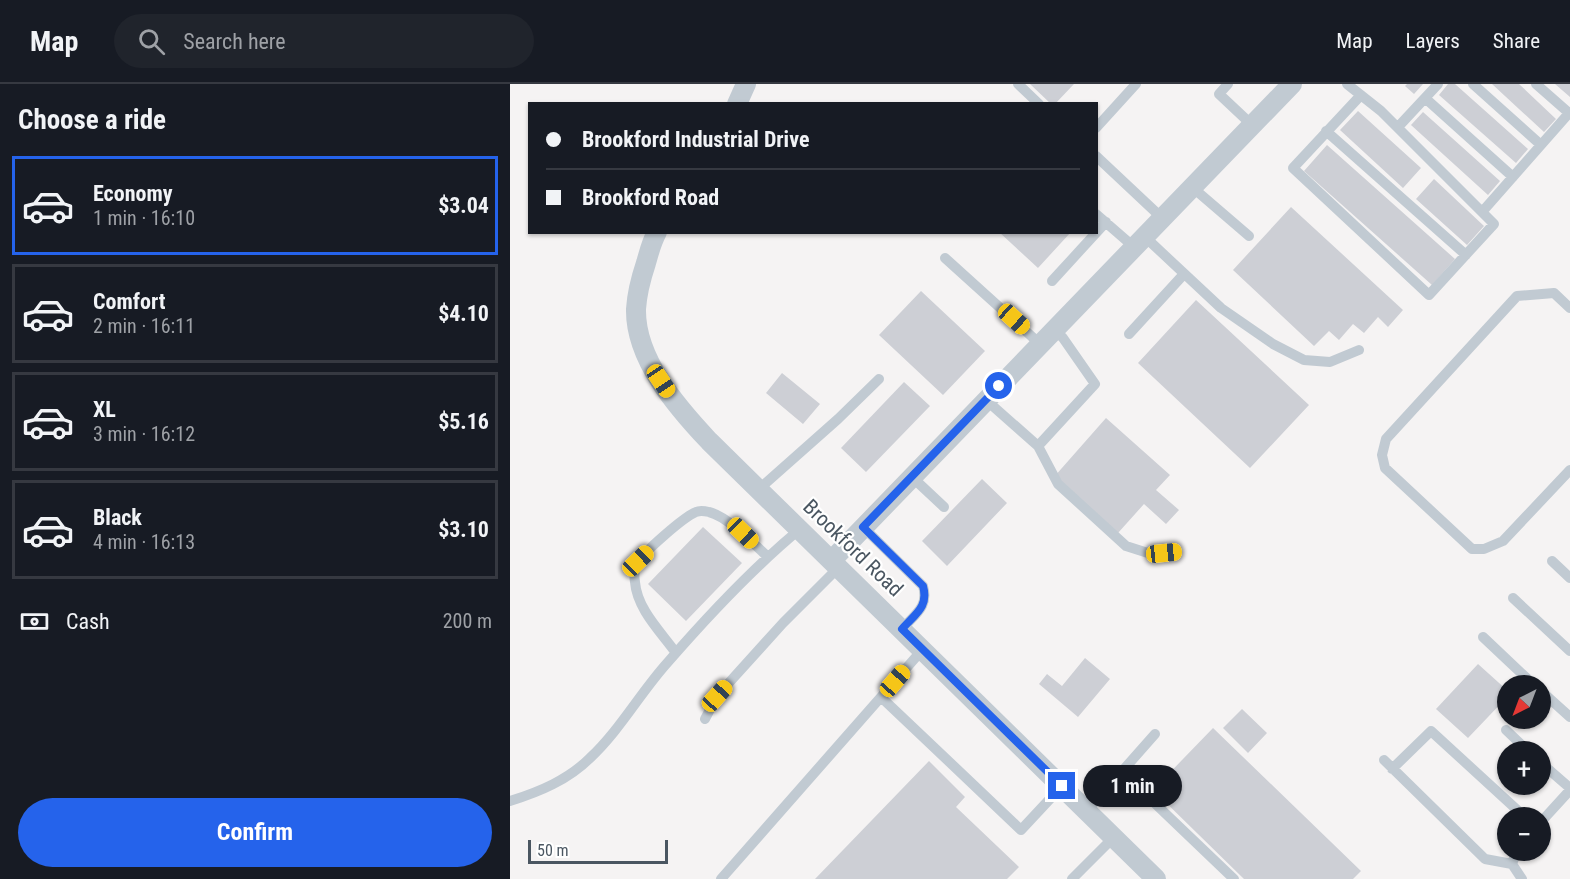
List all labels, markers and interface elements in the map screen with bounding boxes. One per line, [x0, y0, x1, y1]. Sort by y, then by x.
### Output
search box [114, 14, 534, 68]
text: Map [30, 25, 78, 58]
icon: search [135, 25, 168, 58]
text: Search here [183, 29, 286, 54]
text: Map [1336, 29, 1373, 53]
text: Layers [1406, 29, 1460, 53]
text: Share [1493, 29, 1540, 53]
text: Choose a ride [18, 104, 166, 136]
text: Brookford Industrial Drive [582, 127, 809, 152]
icon: car [21, 179, 75, 233]
text: Economy [93, 181, 173, 206]
text: Brookford Road [582, 185, 719, 210]
text: $3.04 [438, 193, 489, 218]
text: 1 min · 16:10 [93, 206, 195, 230]
icon: car [21, 287, 75, 341]
text: Comfort [93, 289, 166, 314]
car [995, 300, 1033, 338]
text: $4.10 [438, 301, 489, 326]
text: 2 min · 16:11 [93, 314, 195, 338]
car [643, 361, 679, 401]
route start [985, 372, 1012, 399]
icon: car [21, 395, 75, 449]
text: XL [93, 397, 116, 422]
text: $5.16 [438, 409, 489, 434]
text: 3 min · 16:12 [93, 422, 195, 446]
street label: Brookford Road [798, 495, 908, 601]
icon: car [21, 503, 75, 557]
text: Black [93, 505, 142, 530]
car [724, 514, 762, 552]
text: $3.10 [438, 517, 489, 542]
text: 4 min · 16:13 [93, 530, 195, 554]
car [619, 542, 657, 580]
car [1145, 542, 1183, 564]
icon: cash [18, 605, 51, 638]
text: Cash [66, 609, 110, 634]
text: 200 m [443, 609, 492, 633]
car [876, 662, 914, 700]
north arrow [1497, 675, 1551, 729]
map controls [1497, 675, 1551, 861]
car [698, 677, 736, 715]
button: + [1497, 741, 1551, 795]
callout: 1 min [1083, 765, 1182, 807]
route end [1048, 772, 1075, 799]
text: 1 min [1110, 774, 1155, 798]
button: Confirm [18, 798, 492, 867]
button: − [1497, 807, 1551, 861]
scale bar [528, 837, 668, 864]
text: 50 m [537, 841, 569, 860]

